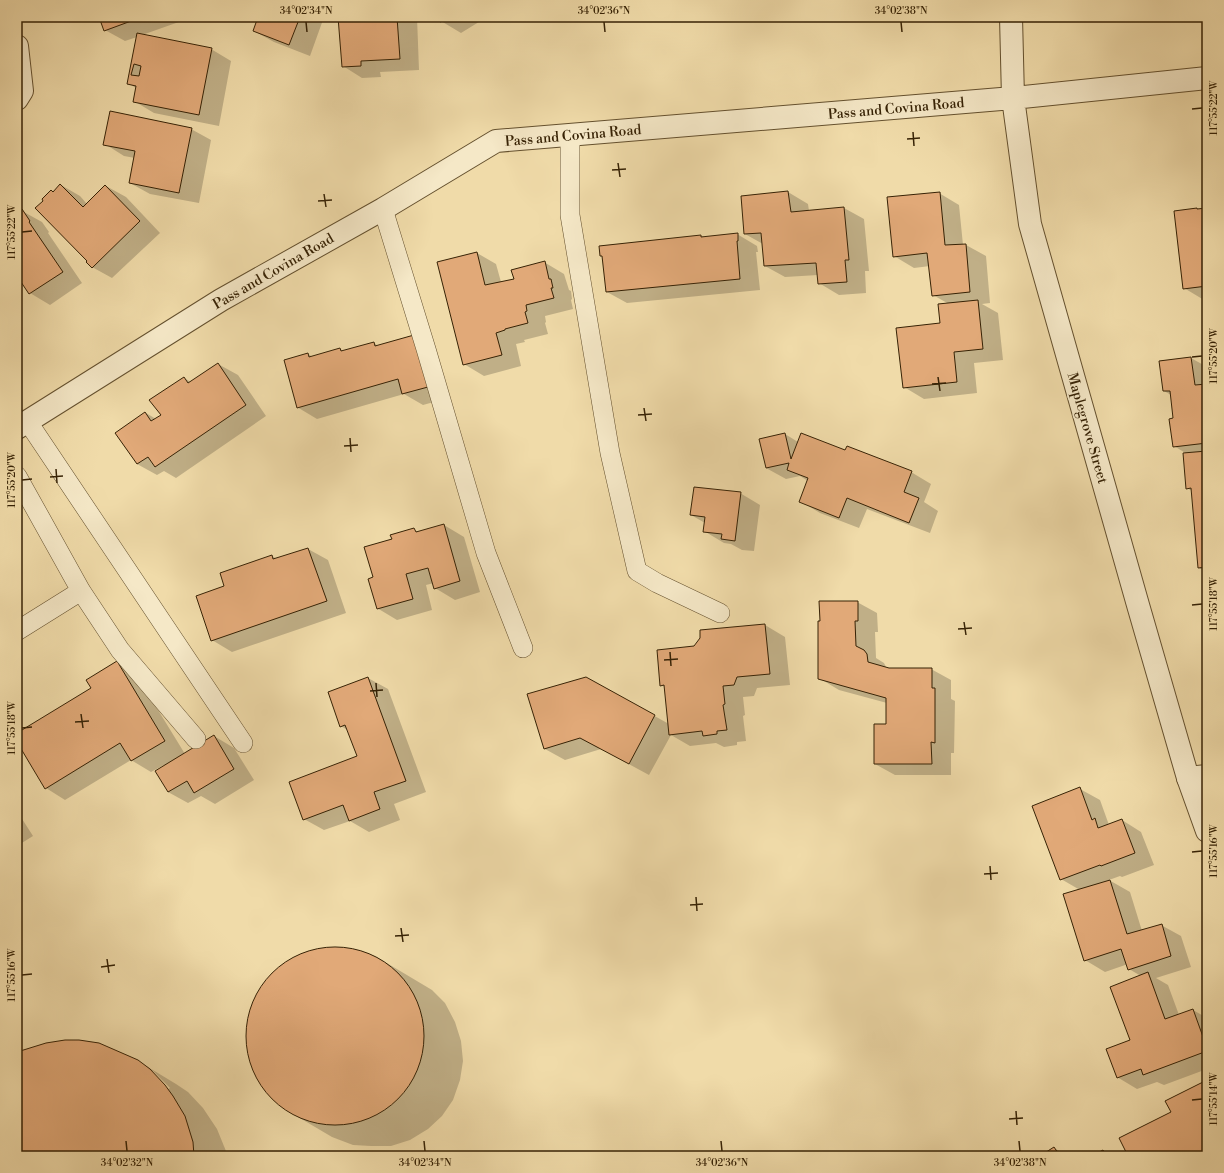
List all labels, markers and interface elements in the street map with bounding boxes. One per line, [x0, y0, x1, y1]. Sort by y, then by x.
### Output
text: 34°02'34"N [280, 5, 333, 17]
text: 34°02'36"N [578, 5, 631, 17]
text: 34°02'38"N [875, 5, 928, 17]
text: 117°55'22"W [1208, 80, 1220, 135]
street label: Pass and Covina Road [827, 94, 965, 124]
street label: Pass and Covina Road [504, 121, 642, 151]
text: 117°55'22"W [6, 204, 18, 259]
street label: Pass and Covina Road [210, 230, 337, 314]
text: 117°55'20"W [1208, 327, 1220, 384]
street label: Maplegrove Street [1063, 371, 1111, 486]
text: 117°55'20"W [6, 451, 18, 508]
text: 117°55'18"W [1208, 576, 1220, 631]
text: 117°55'18"W [6, 700, 18, 755]
text: 117°55'16"W [1208, 823, 1220, 878]
text: 117°55'16"W [6, 947, 18, 1002]
text: 117°55'14"W [1208, 1071, 1220, 1126]
text: 34°02'32"N [101, 1157, 154, 1169]
text: 34°02'34"N [399, 1157, 452, 1169]
text: 34°02'36"N [696, 1157, 749, 1169]
text: 34°02'38"N [994, 1157, 1047, 1169]

